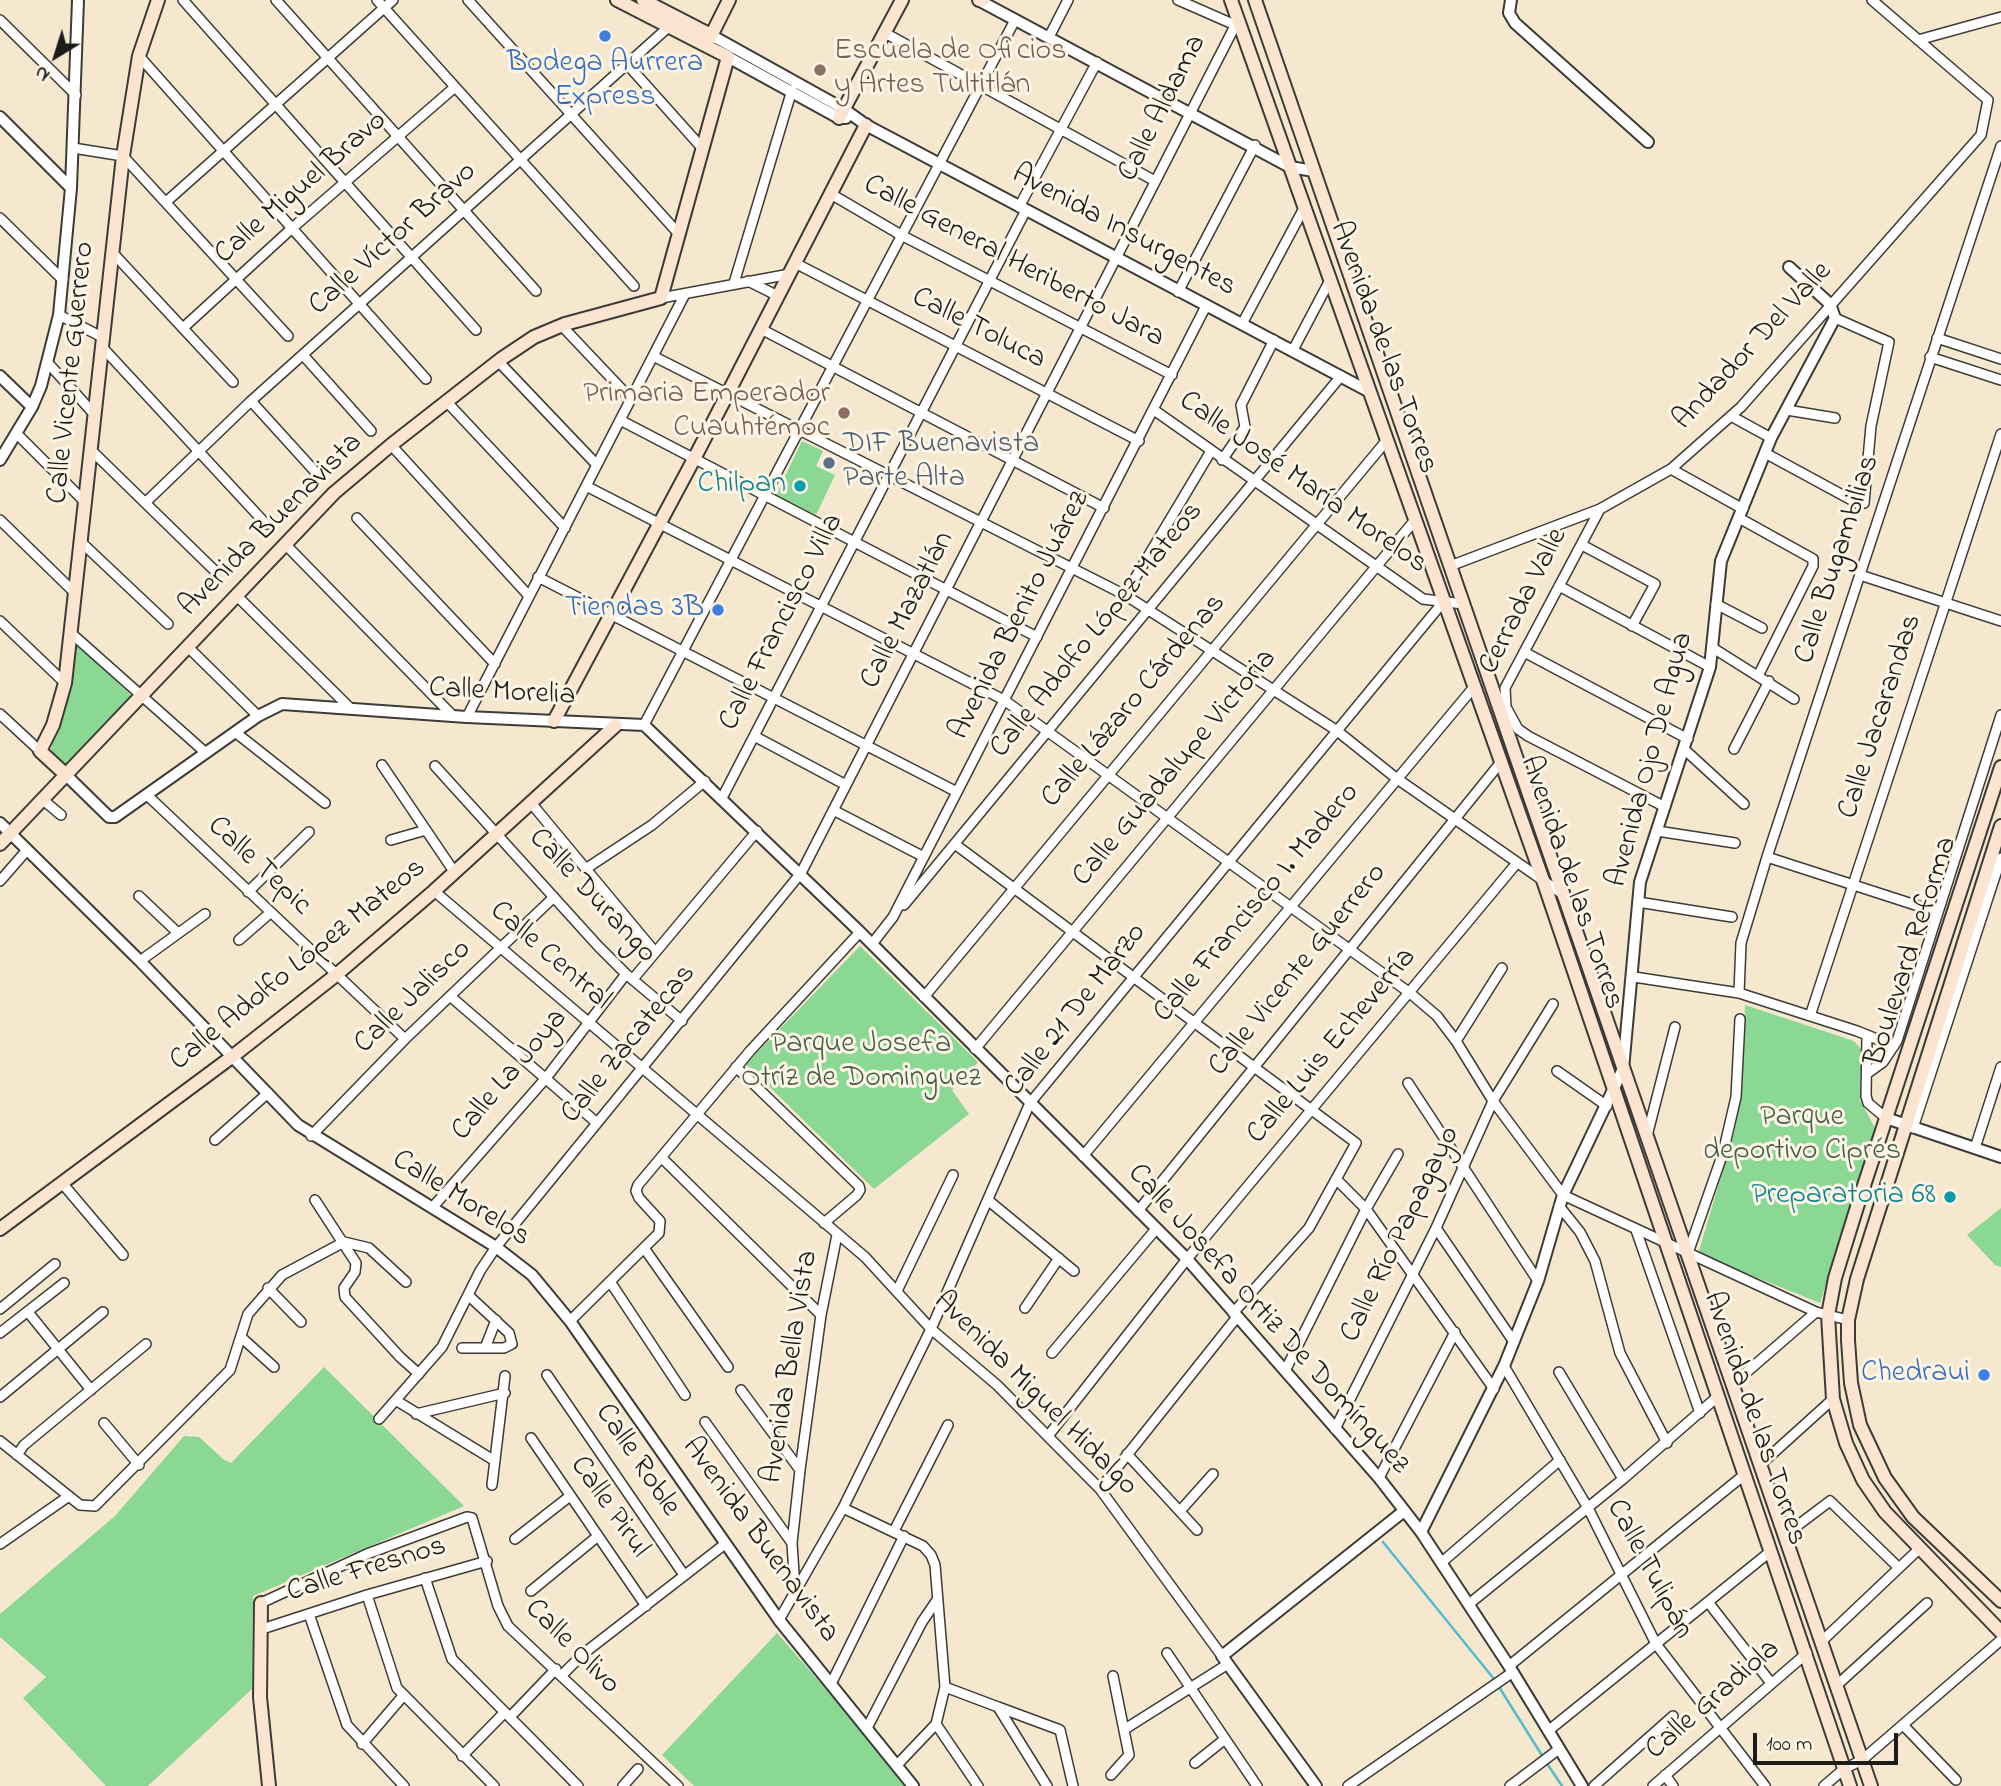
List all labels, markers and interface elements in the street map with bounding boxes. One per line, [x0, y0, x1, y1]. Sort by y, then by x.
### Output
north arrow [21, 21, 91, 91]
marker: Bodega Aurrera Express [597, 28, 613, 44]
street label: Calle Aldama [1112, 30, 1216, 188]
place label: Escuela de Oficios y Artes Tultitlán [834, 35, 1066, 105]
place label: Bodega Aurrera Express [507, 47, 703, 118]
text: N [29, 58, 56, 88]
marker: Escuela de Oficios y Artes Tultitlán [812, 62, 828, 78]
street label: Calle Miguel Bravo [208, 104, 396, 274]
street label: Calle Víctor Bravo [303, 155, 485, 325]
street label: Avenida Insurgentes [1005, 158, 1241, 306]
street label: Calle General Heriberto Jara [856, 168, 1170, 358]
street label: Avenida de las Torres [1320, 217, 1444, 479]
street label: Calle Vicente Guerrero [41, 240, 105, 506]
street label: Andador Del Valle [1667, 255, 1841, 439]
street label: Calle Toluca [905, 281, 1051, 379]
place label: Primaria Emperador Cuauhtémoc [583, 378, 830, 448]
street label: Calle José María Morelos [1171, 385, 1433, 583]
marker: Primaria Emperador Cuauhtémoc [836, 405, 852, 421]
street label: Avenida Buenavista [173, 427, 371, 625]
place label: DIF Buenavista Parte Alta [843, 428, 1039, 498]
street label: Calle Bugambilias [1788, 451, 1890, 669]
marker: DIF Buenavista Parte Alta [821, 455, 837, 471]
place label: Chilpan [698, 468, 786, 504]
marker: Chilpan [792, 478, 808, 494]
street label: Avenida Benito Juárez [943, 486, 1099, 746]
street label: Calle Adolfo López Mateos [984, 496, 1212, 766]
street label: Calle Francisco Villa [713, 508, 853, 738]
street label: Cerrada Valle [1473, 523, 1577, 681]
street label: Calle Mazatlán [854, 526, 964, 696]
street label: Calle Lázaro Cárdenas [1035, 588, 1235, 816]
place label: Tiendas 3B [565, 592, 704, 628]
marker: Tiendas 3B [710, 602, 726, 618]
street label: Calle Jacarandas [1832, 610, 1932, 824]
street label: Avenida Ojo De Agua [1601, 629, 1703, 891]
street label: Calle Guadalupe Victoria [1066, 643, 1286, 895]
street label: Calle Morelia [428, 672, 576, 716]
street label: Avenida de las Torres [1510, 751, 1630, 1015]
street label: Calle Francisco I. Madero [1147, 777, 1369, 1031]
street label: Calle Tepic [198, 810, 318, 924]
street label: Calle Durango [519, 822, 663, 972]
street label: Boulevard Reforma [1859, 833, 1967, 1071]
street label: Calle Adolfo López Mateos [164, 852, 434, 1080]
street label: Calle Vicente Guerrero [1202, 857, 1396, 1085]
street label: Calle Central [481, 895, 617, 1019]
street label: Calle 21 De Marzo [998, 917, 1156, 1105]
street label: Calle Jalisco [348, 933, 480, 1063]
street label: Calle Luis Echeverría [1240, 941, 1426, 1153]
street label: Calle Zacatecas [555, 958, 705, 1132]
street label: Calle La Joya [445, 1003, 577, 1149]
park label: Parque Josefa Otríz de Dominguez [741, 1028, 981, 1098]
park label: Parque deportivo Ciprés [1703, 1101, 1901, 1172]
street label: Calle Río Papagayo [1334, 1121, 1470, 1349]
street label: Calle Morelos [384, 1143, 536, 1257]
street label: Calle Josefa Ortiz De Domínguez [1118, 1157, 1416, 1483]
place label: Preparatoria 68 [1751, 1179, 1936, 1215]
marker: Preparatoria 68 [1942, 1189, 1958, 1205]
street label: Avenida Bella Vista [756, 1248, 828, 1486]
street label: Avenida Miguel Hidalgo [924, 1285, 1144, 1505]
street label: Avenida de las Torres [1693, 1287, 1813, 1551]
place label: Chedraui [1861, 1357, 1970, 1393]
marker: Chedraui [1976, 1367, 1992, 1383]
street label: Calle Roble [585, 1398, 687, 1524]
street label: Avenida Buenavista [672, 1431, 846, 1651]
street label: Calle Pirul [560, 1450, 656, 1566]
street label: Calle Tulipán [1596, 1494, 1700, 1646]
street label: Calle Fresnos [283, 1530, 451, 1612]
street label: Calle Olivo [515, 1592, 627, 1704]
street label: Calle Gradiola [1639, 1633, 1789, 1769]
scale bar [1756, 1720, 1901, 1764]
text: 100 m [1766, 1730, 1812, 1760]

